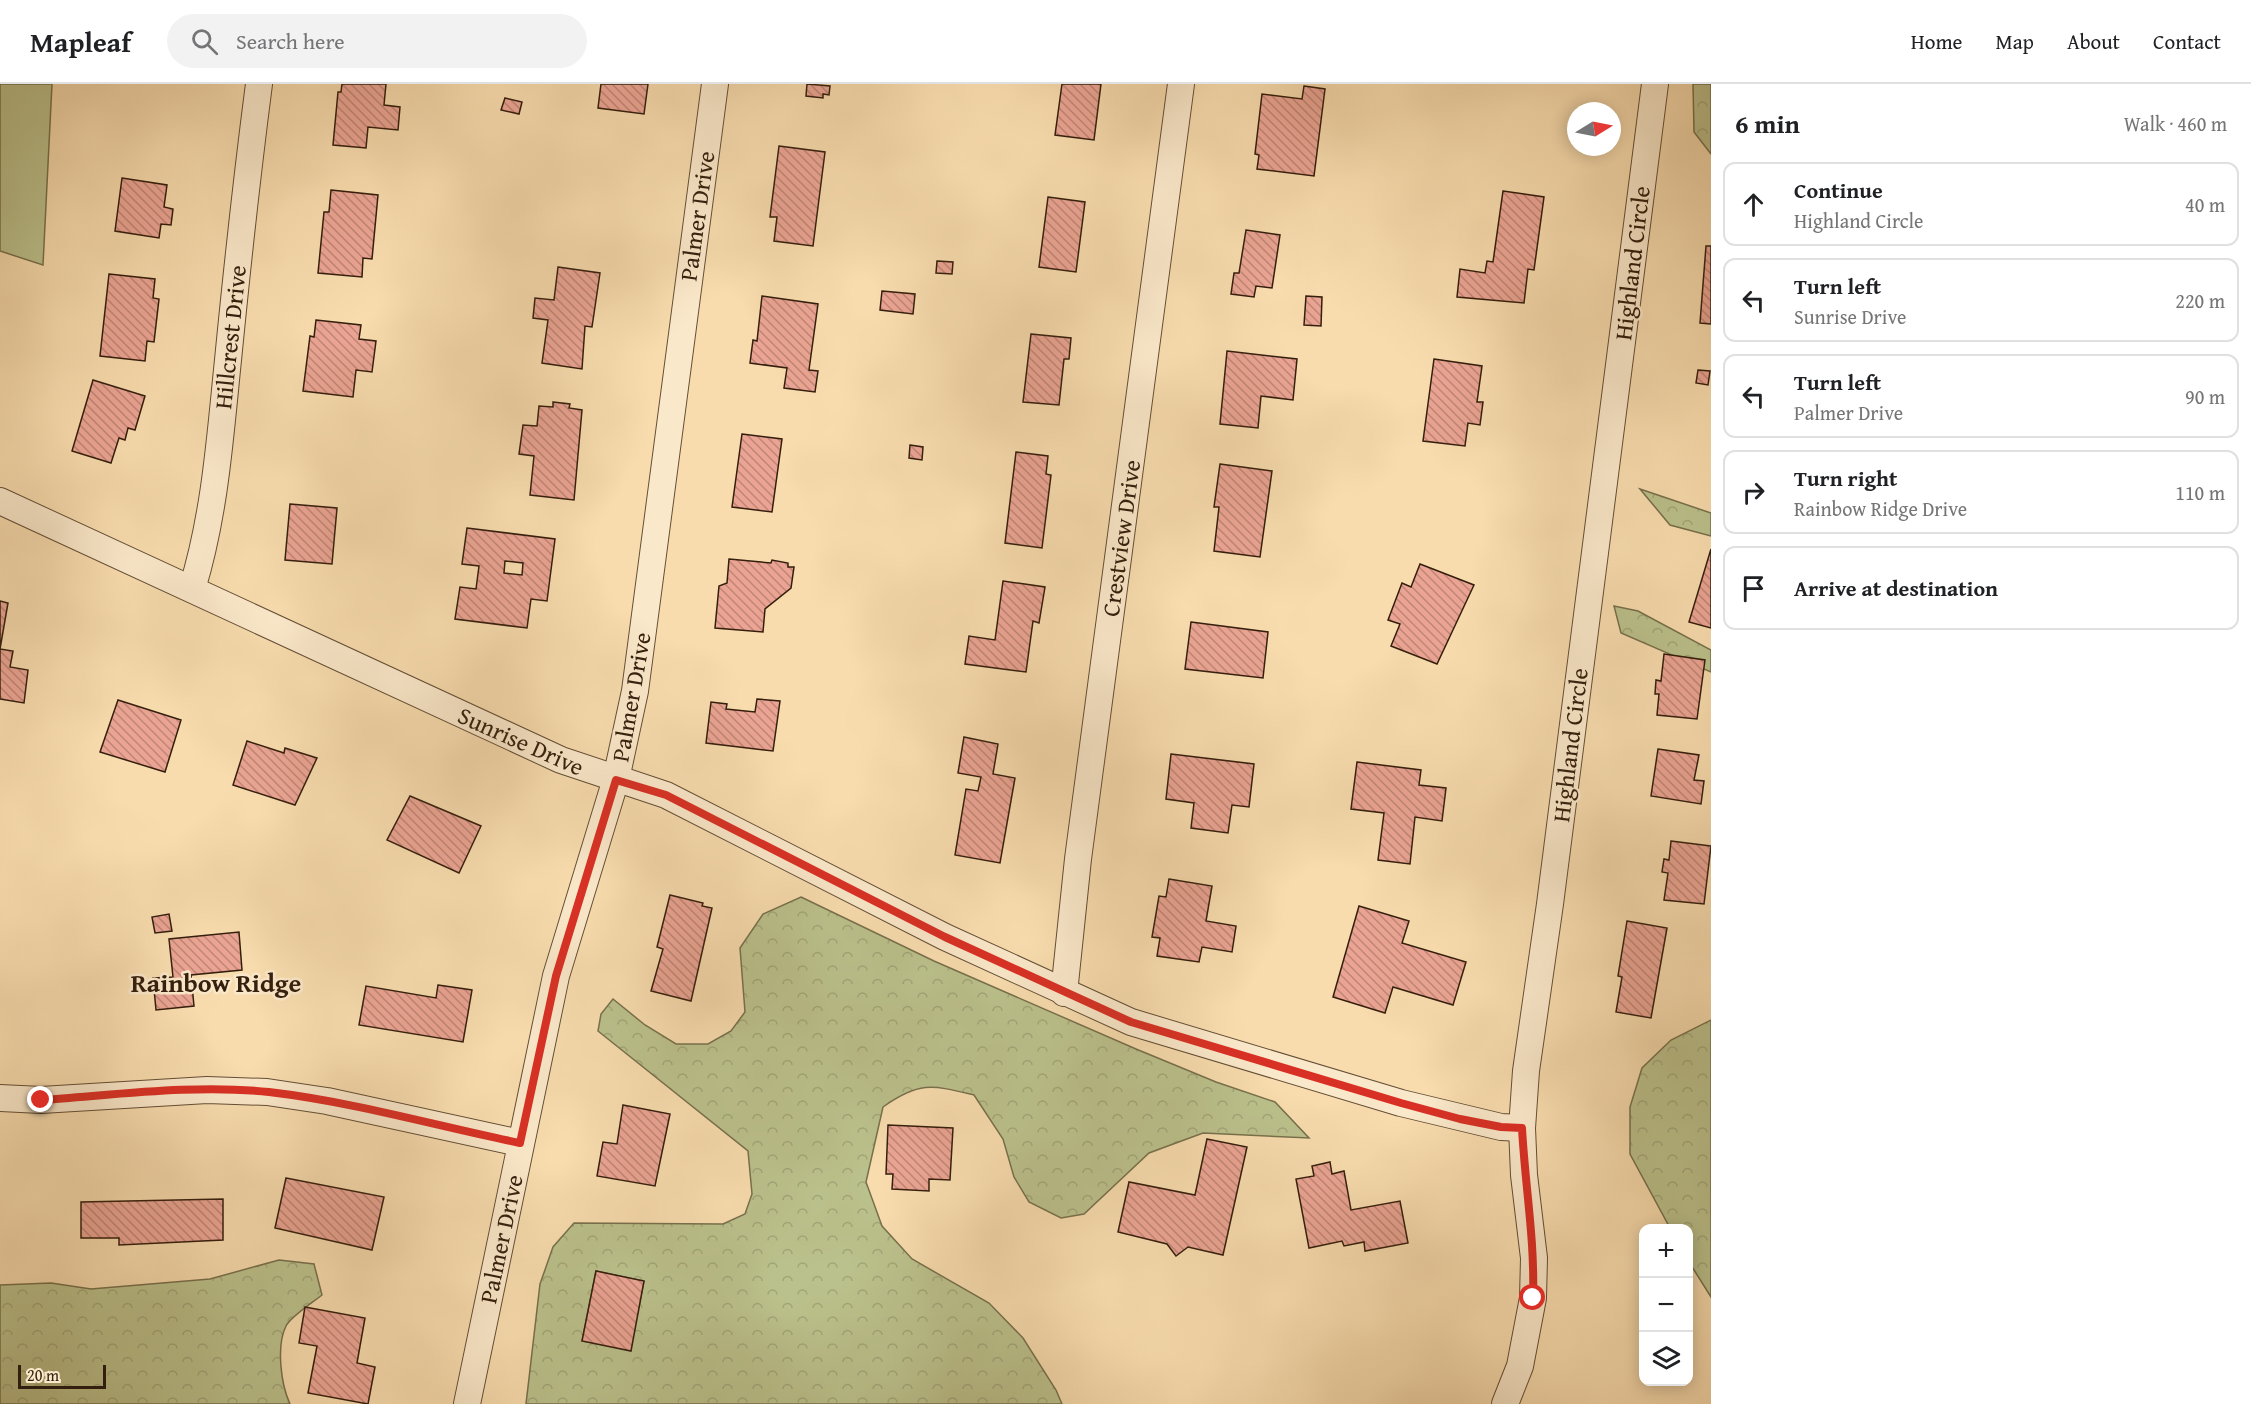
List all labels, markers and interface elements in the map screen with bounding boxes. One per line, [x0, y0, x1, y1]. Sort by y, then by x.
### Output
search box [167, 14, 587, 68]
text: Mapleaf [30, 21, 131, 62]
icon: search [188, 25, 221, 58]
text: Search here [236, 25, 345, 57]
text: Home [1911, 26, 1962, 57]
text: Map [1995, 26, 2034, 57]
text: About [2067, 26, 2120, 57]
text: Contact [2153, 26, 2221, 57]
north arrow [1567, 102, 1621, 156]
text: 6 min [1735, 104, 1800, 143]
text: Walk · 460 m [2124, 109, 2227, 138]
street label: Palmer Drive [671, 149, 723, 283]
text: Continue [1794, 174, 1883, 206]
street label: Highland Circle [1605, 184, 1659, 342]
icon: ahead [1737, 188, 1770, 221]
text: 40 m [2185, 190, 2225, 219]
text: Highland Circle [1794, 206, 1923, 235]
street label: Hillcrest Drive [205, 263, 255, 411]
text: Turn left [1794, 270, 1881, 302]
icon: left [1737, 284, 1770, 317]
text: 220 m [2175, 286, 2225, 315]
text: Sunrise Drive [1794, 302, 1906, 331]
text: Turn left [1794, 366, 1881, 398]
icon: left [1737, 380, 1770, 413]
text: 90 m [2185, 382, 2225, 411]
text: Palmer Drive [1794, 398, 1903, 427]
street label: Crestview Drive [1093, 457, 1149, 619]
text: Turn right [1794, 462, 1897, 494]
icon: right [1737, 476, 1770, 509]
text: 110 m [2175, 478, 2225, 507]
text: Rainbow Ridge Drive [1794, 494, 1967, 523]
icon: arrive [1737, 572, 1770, 605]
text: Arrive at destination [1794, 572, 1998, 604]
street label: Palmer Drive [602, 630, 660, 764]
street label: Highland Circle [1543, 666, 1597, 824]
street label: Sunrise Drive [452, 698, 590, 784]
district label: Rainbow Ridge [131, 963, 301, 1002]
route end [27, 1086, 53, 1112]
street label: Palmer Drive [470, 1171, 532, 1307]
map controls [1639, 1224, 1693, 1386]
button: + [1639, 1224, 1693, 1278]
button: − [1639, 1278, 1693, 1332]
route start [1519, 1284, 1545, 1310]
button: layers [1639, 1332, 1693, 1386]
scale bar [18, 1362, 106, 1390]
text: 20 m [27, 1363, 59, 1387]

